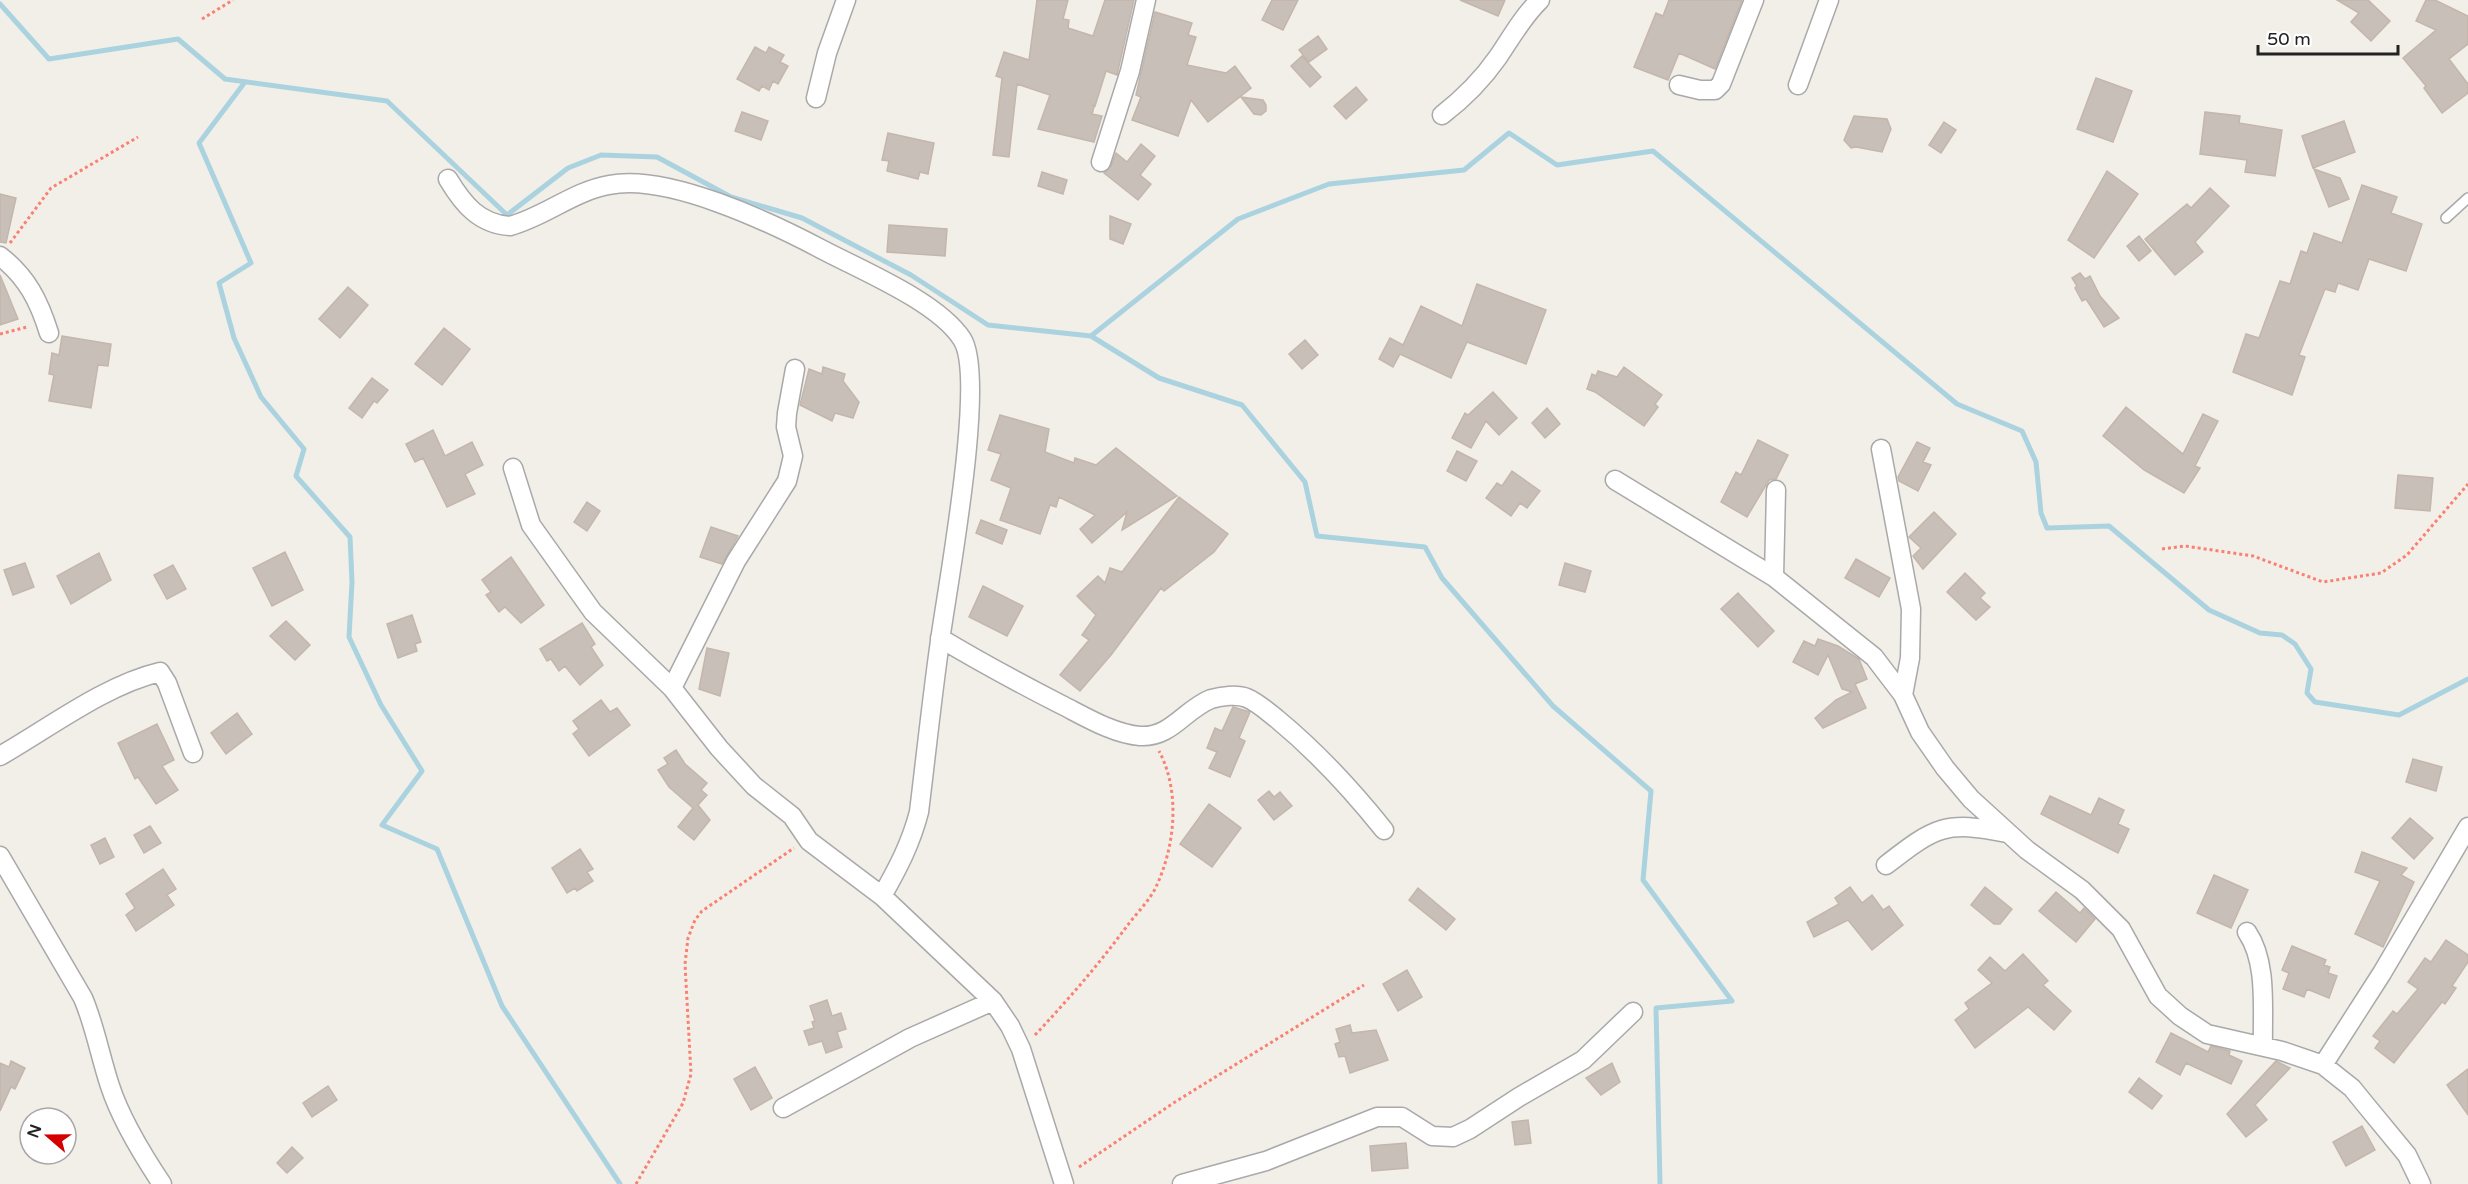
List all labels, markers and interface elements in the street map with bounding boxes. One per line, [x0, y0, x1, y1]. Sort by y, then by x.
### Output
scale bar [2258, 18, 2398, 56]
text: 50 m [2267, 28, 2311, 50]
north arrow [18, 1106, 78, 1166]
text: N [23, 1122, 46, 1141]

